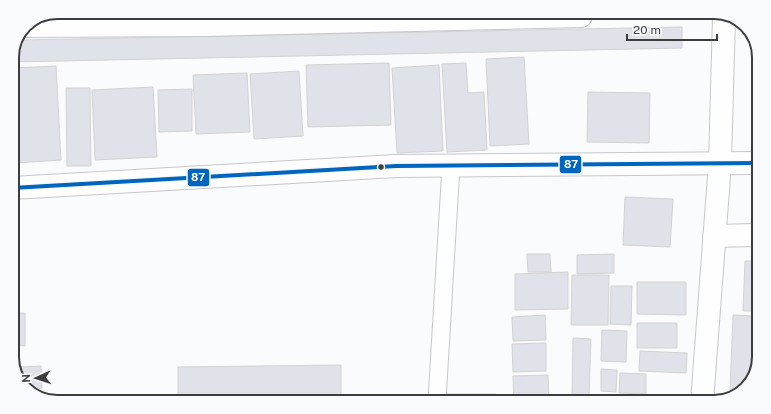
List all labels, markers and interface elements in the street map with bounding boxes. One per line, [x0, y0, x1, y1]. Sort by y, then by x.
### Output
scale bar [627, 16, 717, 42]
text: 20 m [633, 23, 661, 37]
line badge: 87 [559, 155, 582, 174]
text: 87 [564, 158, 578, 170]
unlabelled marker [376, 162, 386, 172]
line badge: 87 [187, 168, 210, 187]
text: 87 [191, 171, 205, 183]
north arrow [16, 358, 56, 398]
text: N [20, 374, 32, 383]

